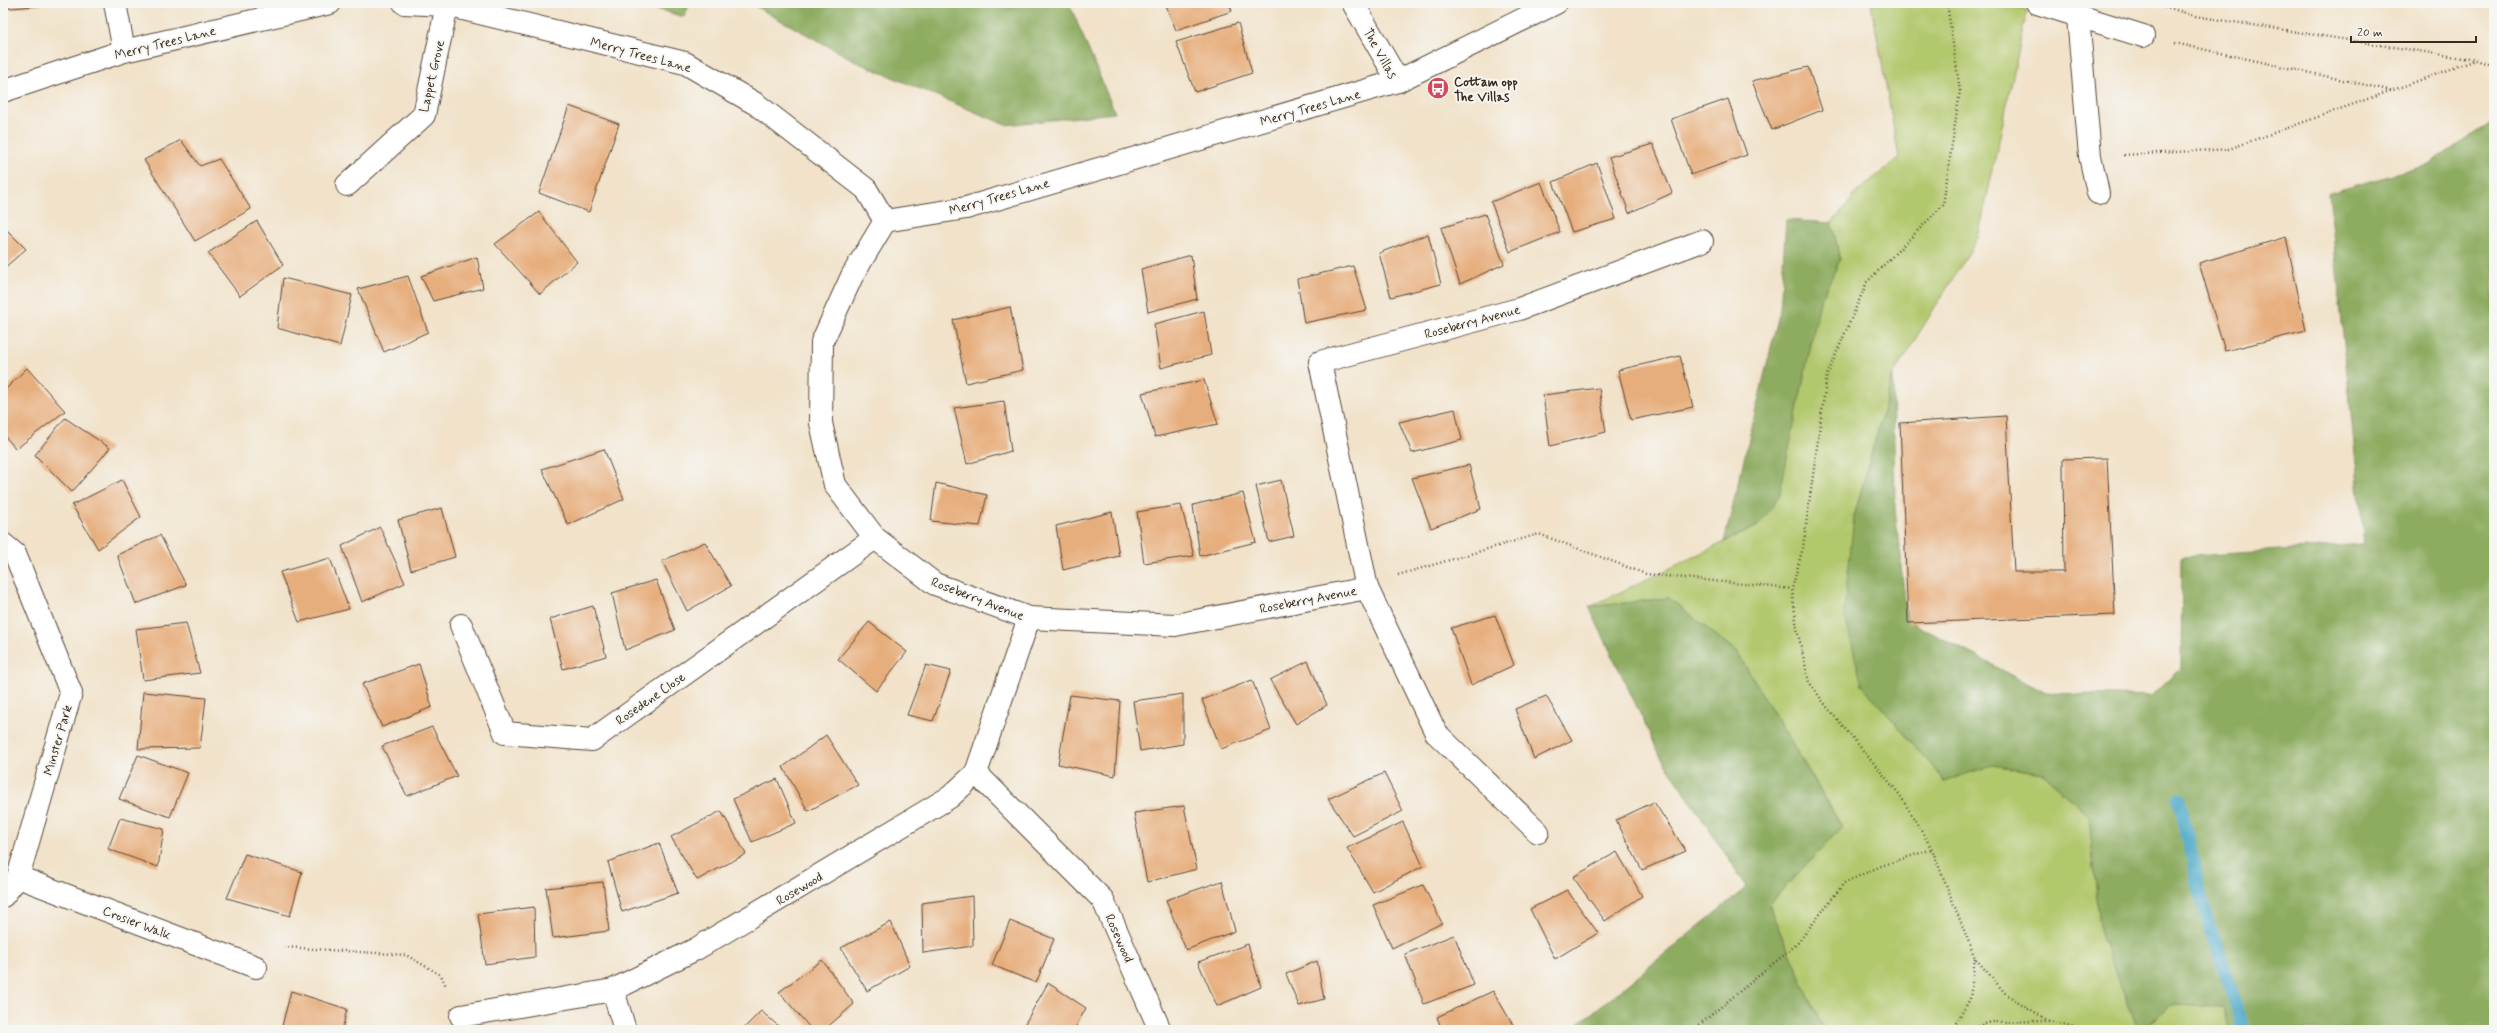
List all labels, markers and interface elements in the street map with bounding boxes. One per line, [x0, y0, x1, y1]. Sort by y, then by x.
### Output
scale bar [2351, 18, 2476, 44]
street label: Merry Trees Lane [113, 23, 218, 64]
street label: The Villas [1359, 25, 1401, 82]
text: 20 m [2357, 25, 2383, 41]
street label: Merry Trees Lane [588, 34, 693, 77]
street label: Lappet Grove [416, 39, 449, 114]
place label: Cottam opp The Villas [1454, 74, 1518, 106]
bus stop icon: Cottam opp The Villas [1425, 75, 1451, 101]
street label: Merry Trees Lane [1258, 86, 1363, 131]
street label: Merry Trees Lane [947, 175, 1052, 220]
street label: Roseberry Avenue [1423, 301, 1522, 343]
street label: Roseberry Avenue [928, 574, 1026, 625]
street label: Roseberry Avenue [1258, 583, 1358, 618]
street label: Rosedene Close [613, 669, 689, 730]
street label: Minster Park [40, 703, 77, 778]
street label: Rosewood [773, 869, 826, 910]
street label: Crosier Walk [100, 903, 174, 944]
street label: Rosewood [1100, 912, 1137, 966]

